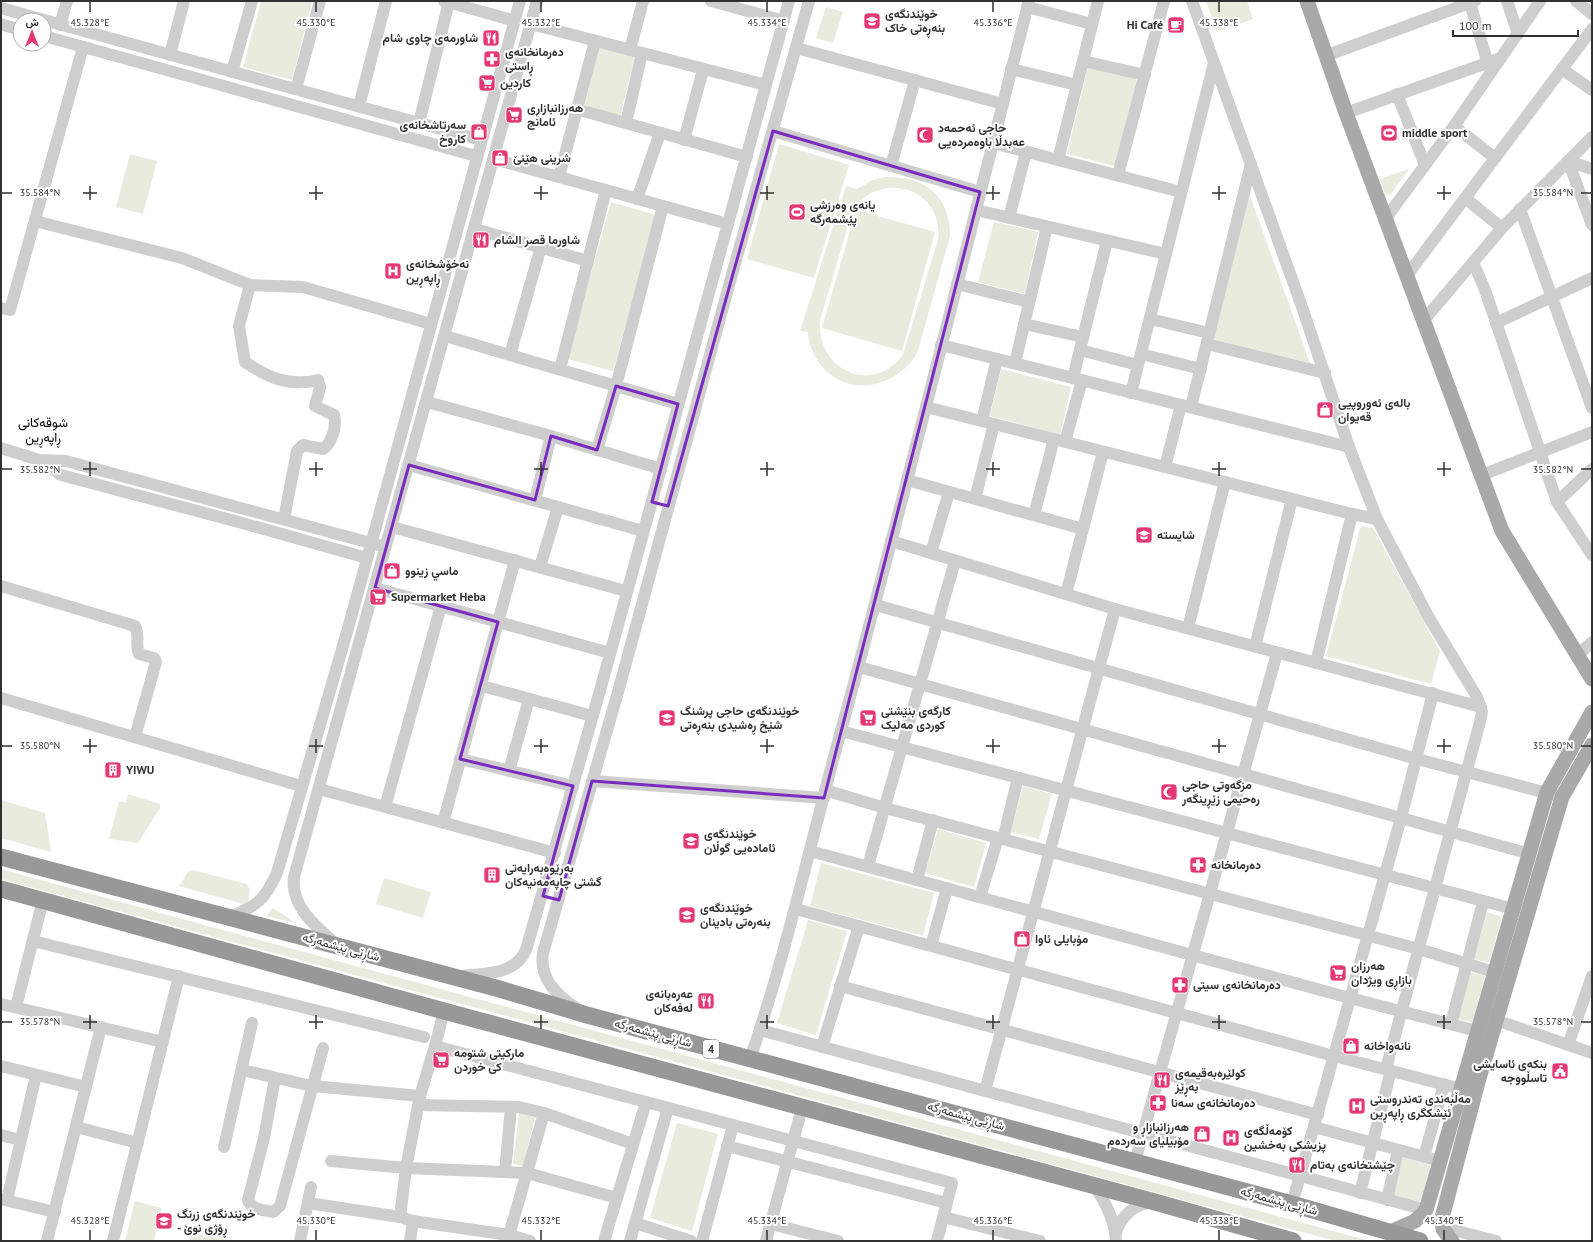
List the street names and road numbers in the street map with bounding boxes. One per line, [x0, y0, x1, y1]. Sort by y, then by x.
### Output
street label: شاڕێی پێشمەرگە [300, 929, 381, 967]
street label: شاڕێی پێشمەرگە [612, 1015, 693, 1053]
road number: 4 [703, 1040, 719, 1058]
street label: شاڕێی پێشمەرگە [925, 1098, 1006, 1136]
street label: شاڕێی پێشمەرگە [1238, 1183, 1319, 1221]

